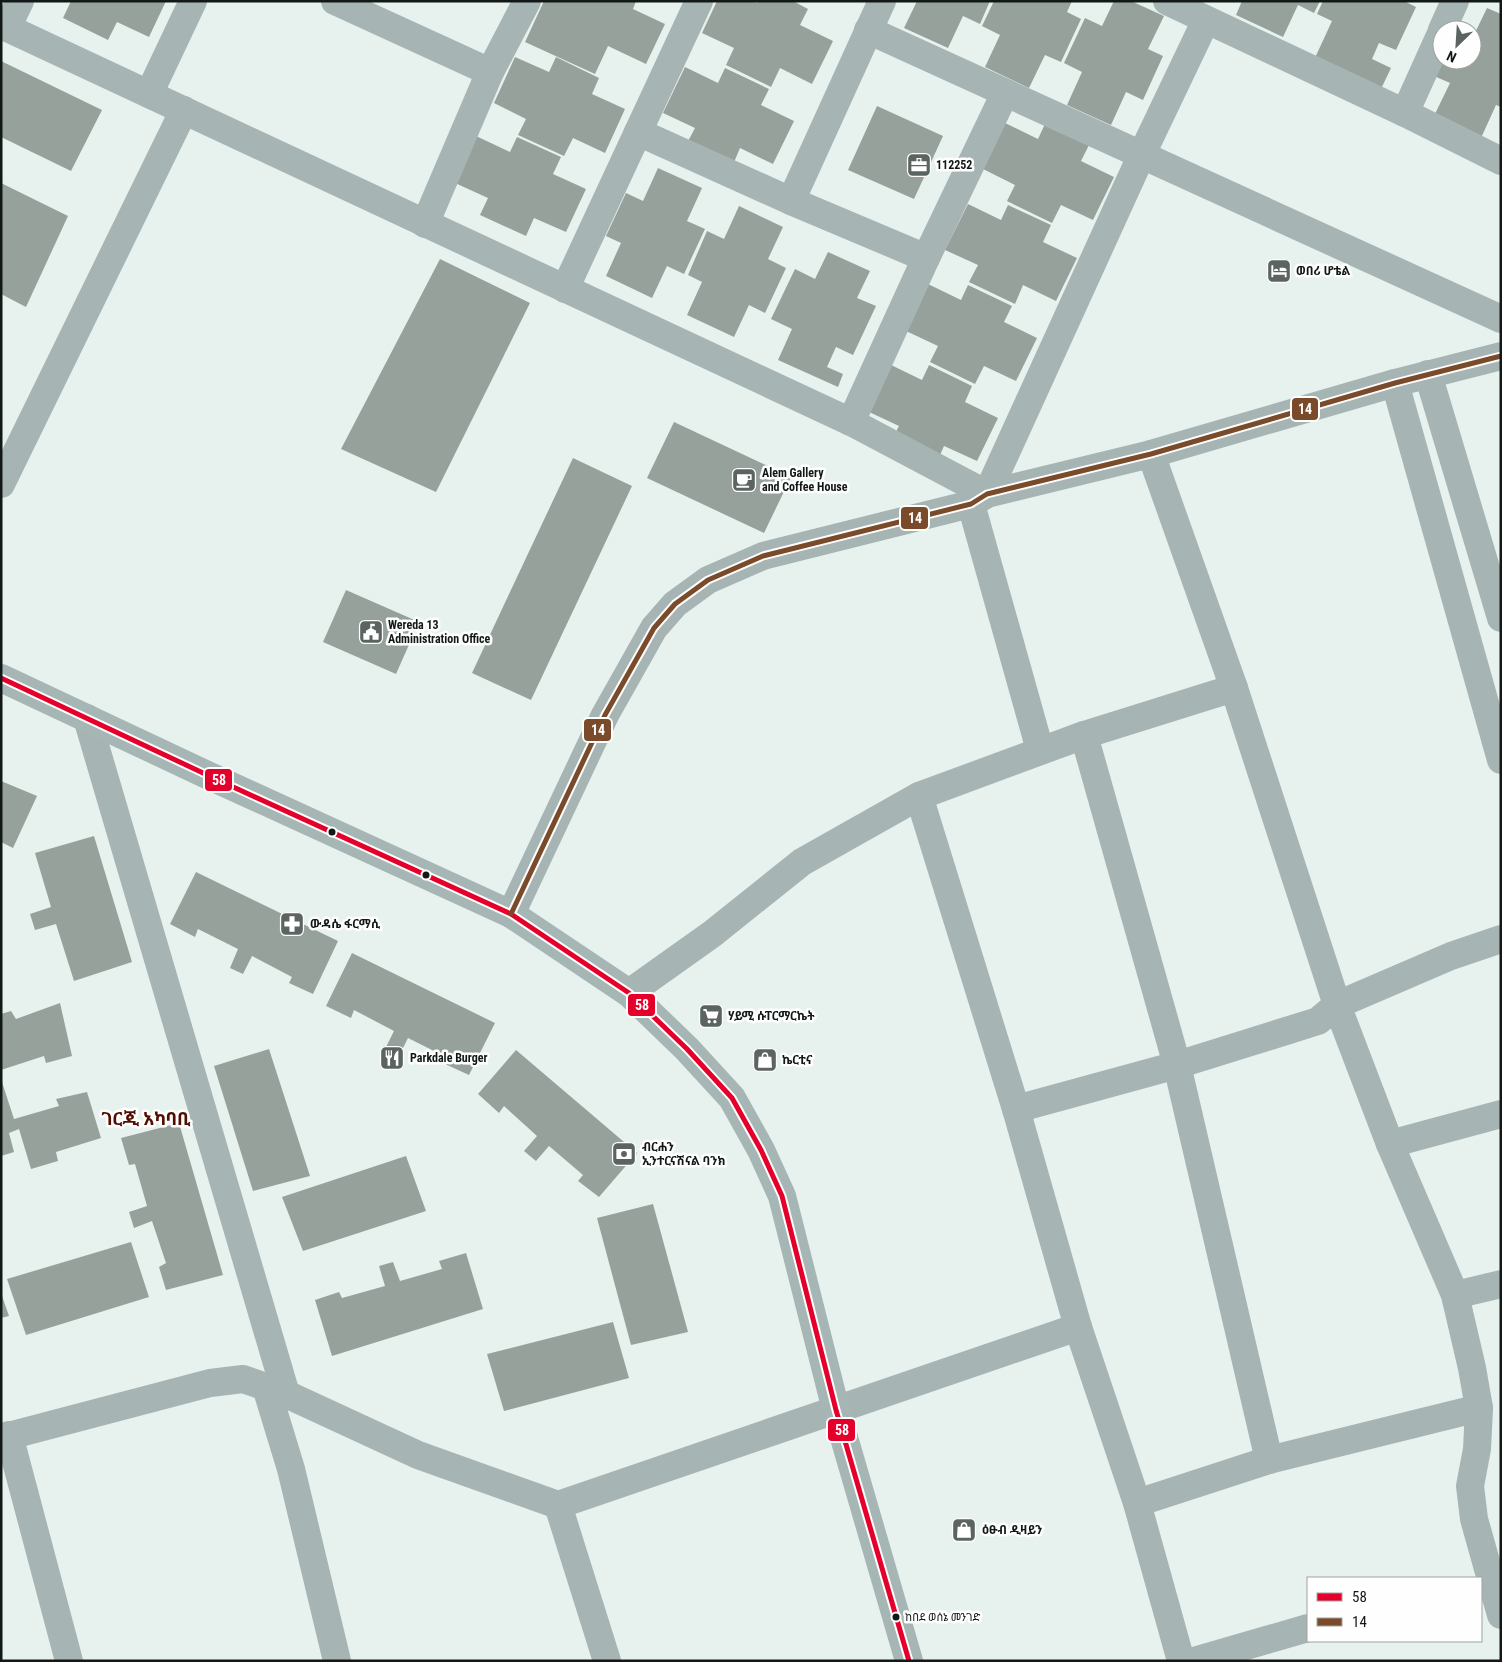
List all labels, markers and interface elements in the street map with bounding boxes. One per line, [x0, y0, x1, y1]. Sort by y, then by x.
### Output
north arrow [1432, 20, 1482, 70]
text: N [1444, 48, 1459, 66]
office icon: 112252 [906, 152, 932, 178]
place label: 112252 [936, 158, 972, 172]
hotel icon: ወበሪ ሆቴል [1266, 258, 1292, 284]
place label: ወበሪ ሆቴል [1296, 264, 1351, 278]
line badge: 14 [1291, 397, 1319, 421]
text: 14 [1298, 401, 1312, 417]
place label: Alem Gallery and Coffee House [762, 466, 848, 494]
cafe icon: Alem Gallery and Coffee House [731, 467, 757, 493]
line badge: 14 [900, 506, 929, 530]
text: 14 [908, 510, 922, 526]
place label: Wereda 13 Administration Office [388, 618, 490, 646]
public building icon: Wereda 13 Administration Office [358, 619, 384, 645]
line badge: 14 [583, 718, 612, 742]
text: 14 [591, 722, 605, 738]
line badge: 58 [204, 768, 233, 792]
text: 58 [212, 772, 226, 788]
unlabelled marker [327, 827, 337, 837]
unlabelled marker [421, 870, 431, 880]
pharmacy icon: ውዳሴ ፋርማሲ [279, 911, 305, 937]
place label: ውዳሴ ፋርማሲ [310, 917, 381, 931]
line badge: 58 [627, 993, 656, 1017]
text: 58 [635, 997, 649, 1013]
supermarket icon: ሃይሚ ሱፐርማርኬት [698, 1003, 724, 1029]
place label: ሃይሚ ሱፐርማርኬት [728, 1009, 815, 1023]
restaurant icon: Parkdale Burger [379, 1045, 405, 1071]
shop icon: ኬርቲና [752, 1047, 778, 1073]
place label: Parkdale Burger [410, 1051, 487, 1065]
place label: ኬርቲና [782, 1053, 813, 1067]
district label: ገርጂ አካባቢ [101, 1108, 191, 1129]
place label: ብርሐን ኢንተርናሽናል ባንክ [642, 1140, 726, 1168]
bank icon: ብርሐን ኢንተርናሽናል ባንክ [611, 1141, 637, 1167]
line badge: 58 [827, 1418, 856, 1442]
text: 58 [835, 1422, 849, 1438]
shop icon: ዕፁብ ዲዛይን [951, 1517, 977, 1543]
place label: ዕፁብ ዲዛይን [982, 1523, 1043, 1537]
legend [1307, 1577, 1482, 1642]
text: 58 [1352, 1588, 1367, 1606]
place label: ከበደ ወሰኔ መንገድ [905, 1611, 980, 1624]
marker: ከበደ ወሰኔ መንገድ [891, 1612, 901, 1622]
text: 14 [1352, 1613, 1367, 1631]

